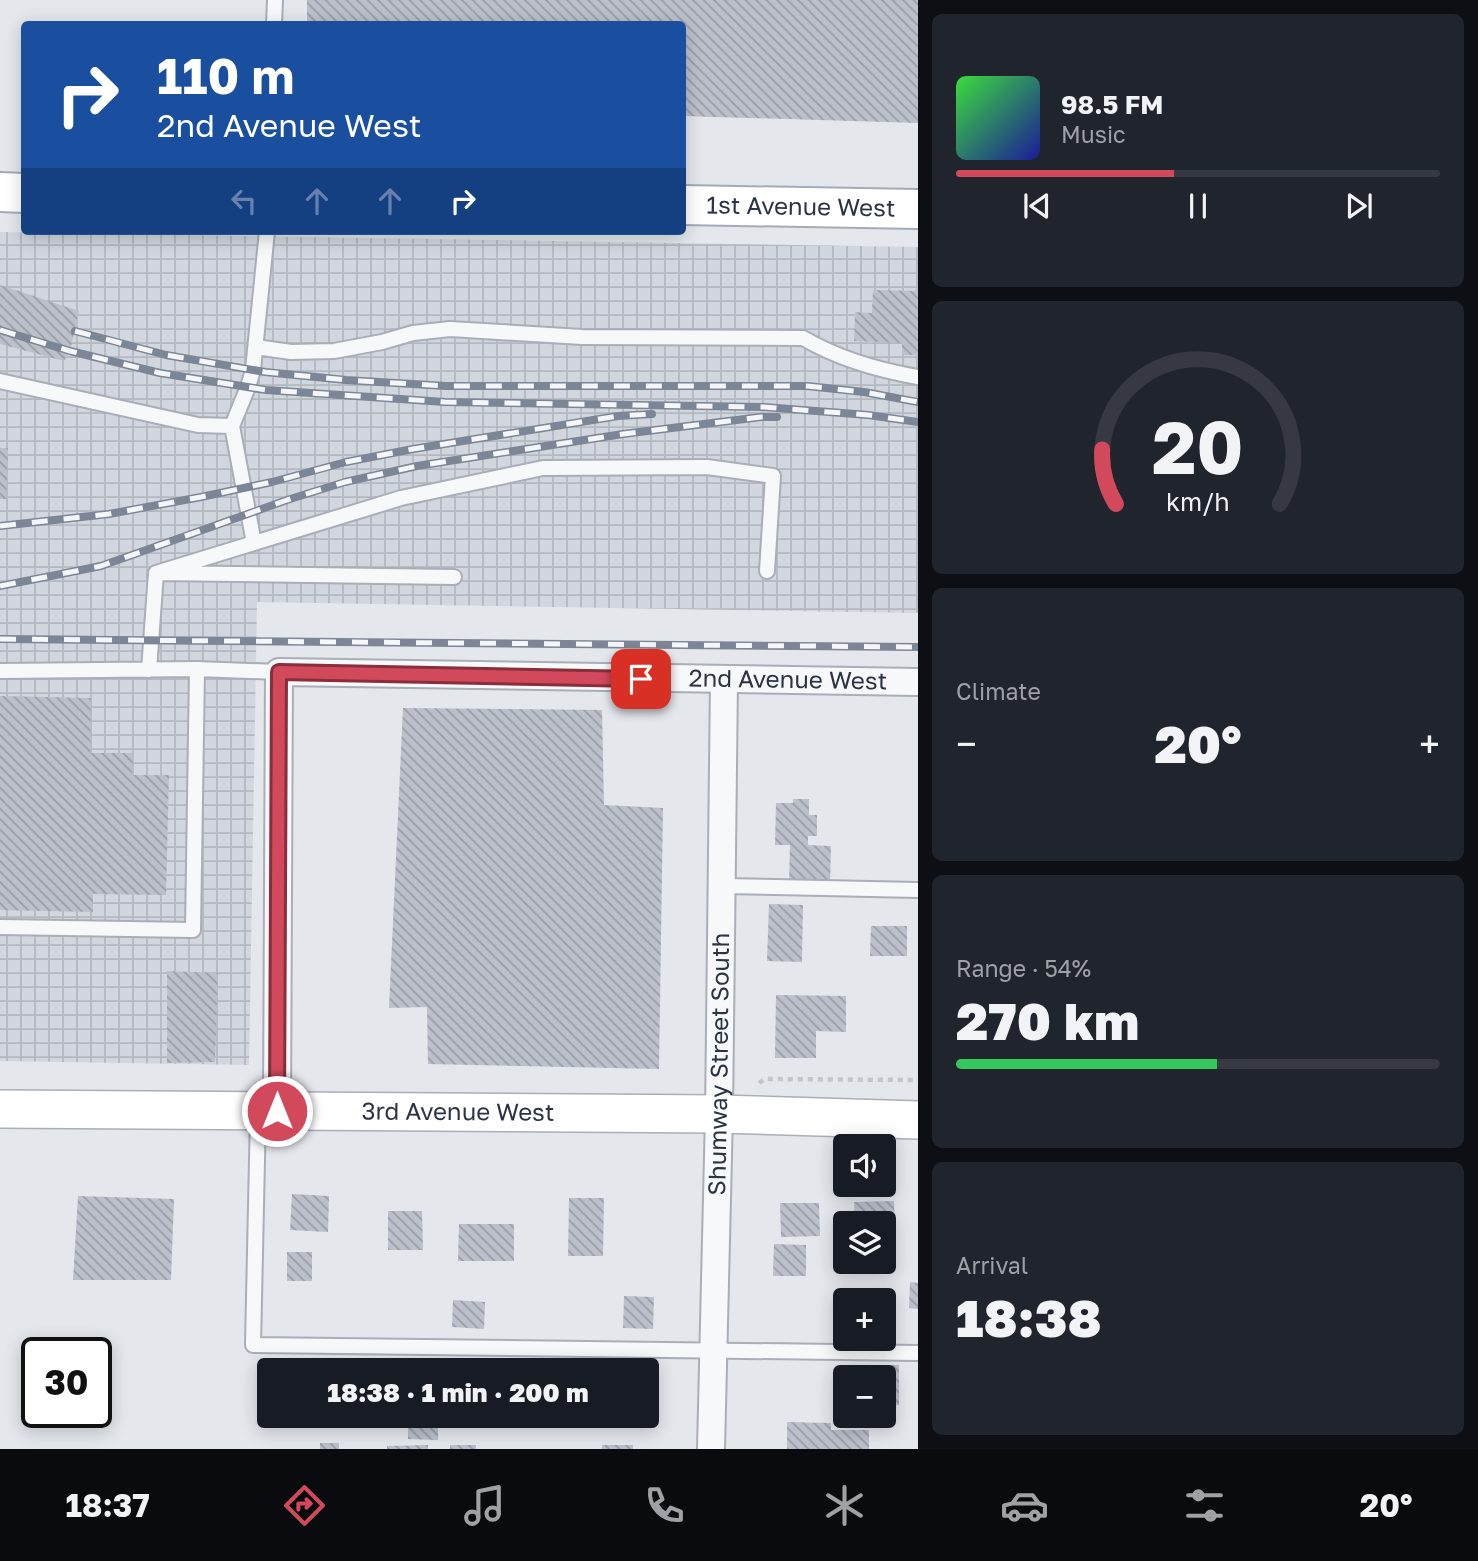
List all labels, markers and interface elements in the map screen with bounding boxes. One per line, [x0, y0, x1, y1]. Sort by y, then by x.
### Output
text: 110 m [157, 46, 294, 105]
icon: right [42, 49, 133, 140]
text: 98.5 FM [1061, 89, 1163, 120]
text: 2nd Avenue West [157, 106, 422, 144]
text: Music [1061, 120, 1126, 148]
icon: left [225, 182, 263, 220]
icon: ahead [298, 182, 336, 220]
icon: ahead [371, 182, 409, 220]
icon: right [444, 182, 482, 220]
icon: previous [1018, 187, 1056, 225]
icon: pause [1179, 187, 1217, 225]
icon: next [1340, 187, 1378, 225]
street label: 1st Avenue West [706, 189, 896, 222]
text: 20 [1152, 403, 1244, 490]
text: km/h [1166, 485, 1230, 516]
pin [611, 649, 671, 709]
icon: arrive [622, 660, 660, 698]
street label: 2nd Avenue West [688, 662, 887, 695]
text: Climate [956, 677, 1041, 705]
text: 20° [1155, 712, 1241, 774]
text: − [956, 721, 977, 766]
text: + [1419, 721, 1440, 766]
street label: Shumway Street South [701, 932, 734, 1196]
text: Range · 54% [956, 954, 1091, 982]
text: 270 km [956, 989, 1139, 1051]
position arrow [240, 1074, 314, 1148]
street label: 3rd Avenue West [361, 1096, 555, 1126]
map controls [833, 1134, 896, 1428]
button: sound [833, 1134, 896, 1197]
button: layers [833, 1211, 896, 1274]
text: Arrival [956, 1251, 1028, 1279]
text: 18:38 [956, 1286, 1102, 1348]
button: + [833, 1288, 896, 1351]
speed limit sign: 30 [21, 1337, 112, 1428]
button: − [833, 1365, 896, 1428]
text: 18:38 · 1 min · 200 m [327, 1377, 589, 1408]
icon: directions [280, 1481, 329, 1530]
icon: music [460, 1481, 509, 1530]
icon: phone [640, 1481, 689, 1530]
icon: climate [820, 1481, 869, 1530]
icon: car [1000, 1481, 1049, 1530]
icon: filters [1180, 1481, 1229, 1530]
text: 18:37 [65, 1486, 150, 1524]
text: 20° [1360, 1486, 1413, 1524]

